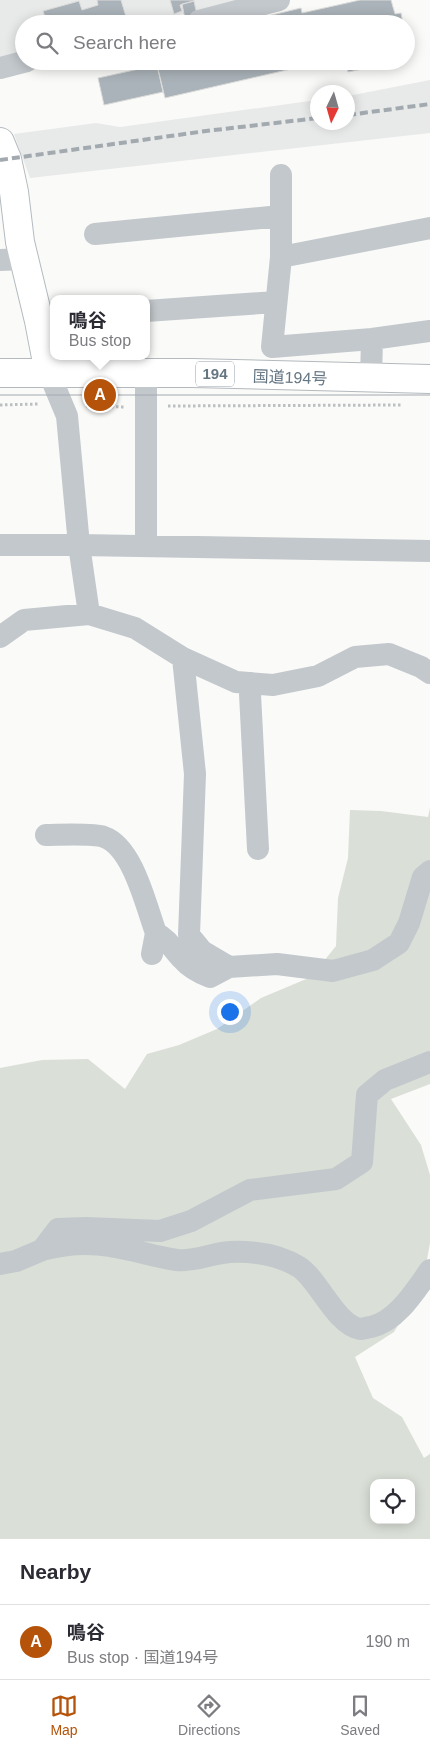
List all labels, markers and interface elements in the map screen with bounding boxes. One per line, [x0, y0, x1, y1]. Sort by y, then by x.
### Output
search box [15, 15, 415, 70]
icon: search [33, 29, 61, 57]
text: Search here [73, 32, 177, 53]
north arrow [310, 85, 355, 130]
popup [50, 295, 150, 360]
text: 鳴谷 [69, 310, 107, 331]
text: Bus stop [69, 332, 131, 349]
road number: 194 [196, 362, 234, 386]
street label: 国道194号 [252, 368, 328, 387]
pin: A [84, 376, 116, 414]
your location [217, 999, 243, 1025]
map controls [370, 1479, 415, 1524]
button: locate [370, 1479, 415, 1524]
text: Nearby [20, 1560, 91, 1583]
text: 鳴谷 [67, 1622, 105, 1643]
text: A [30, 1633, 42, 1650]
text: 190 m [366, 1633, 410, 1650]
text: Bus stop · 国道194号 [67, 1649, 218, 1666]
tab: Map [50, 1692, 78, 1738]
tab: Directions [178, 1692, 240, 1738]
tab: Saved [340, 1692, 380, 1738]

